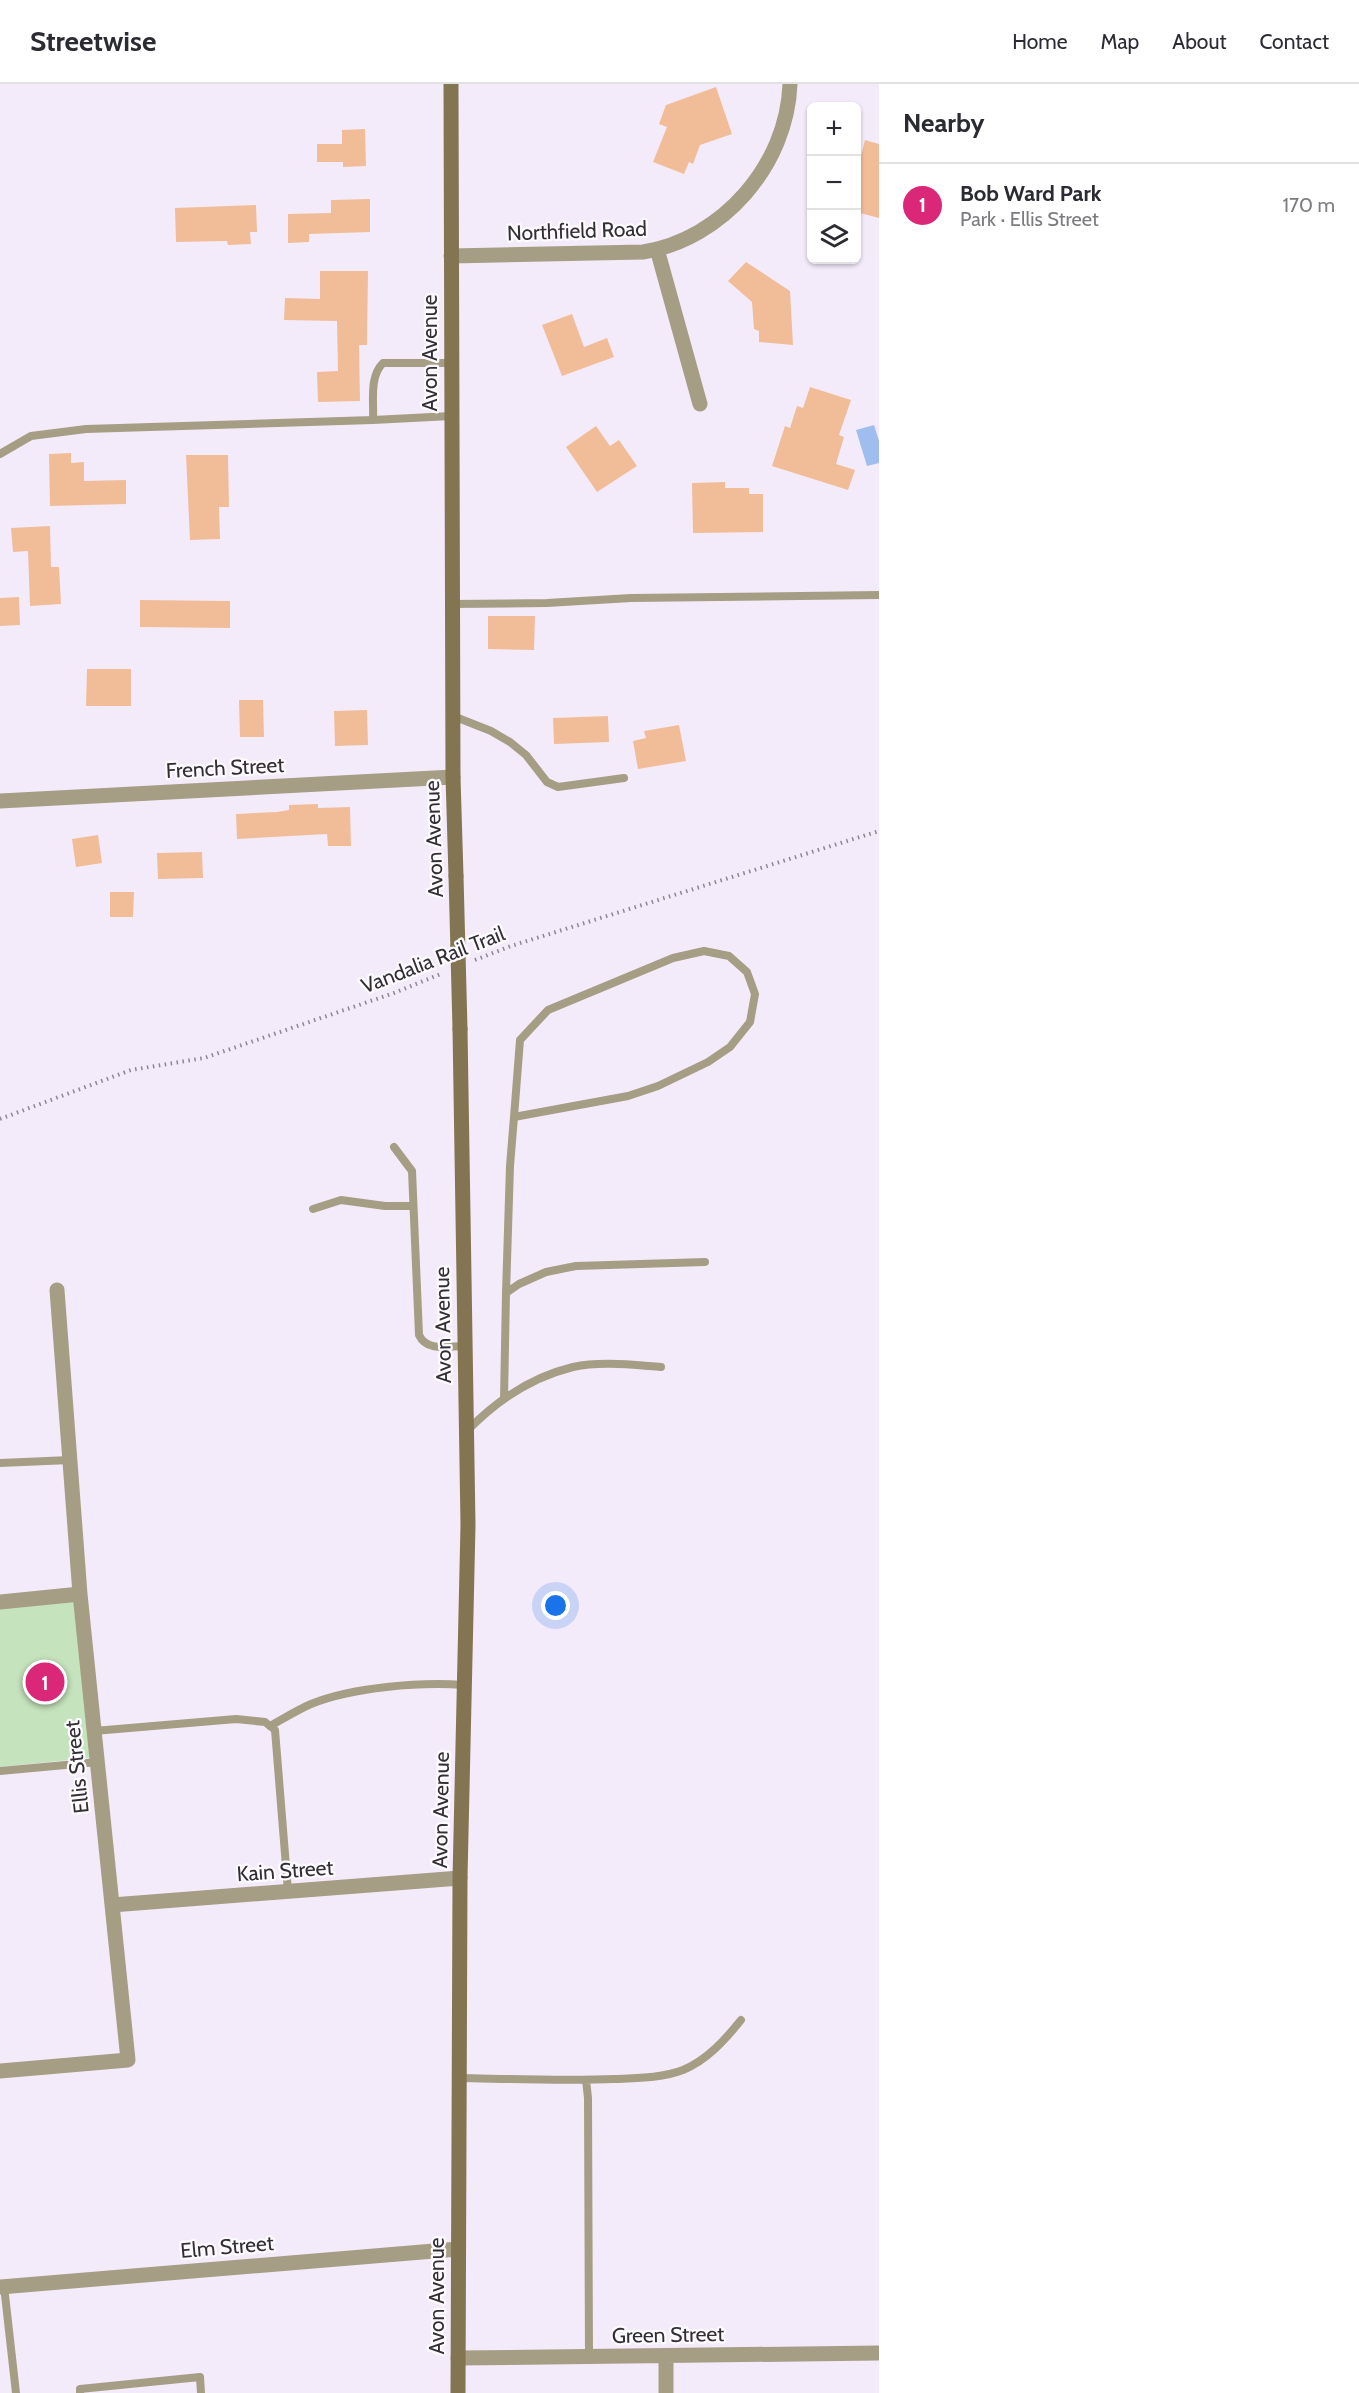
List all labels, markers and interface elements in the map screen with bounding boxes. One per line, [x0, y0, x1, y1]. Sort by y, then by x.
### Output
text: Streetwise [30, 24, 156, 58]
text: Home [1012, 29, 1068, 54]
text: Map [1101, 29, 1139, 54]
text: About [1172, 29, 1226, 54]
text: Contact [1259, 29, 1329, 54]
map controls [807, 102, 861, 264]
button: + [807, 102, 861, 156]
text: Nearby [903, 107, 984, 139]
button: − [807, 156, 861, 210]
text: Bob Ward Park [960, 180, 1101, 207]
text: 1 [919, 193, 926, 217]
text: 170 m [1283, 193, 1335, 217]
text: Park · Ellis Street [960, 207, 1099, 231]
button: layers [807, 210, 861, 264]
street label: Northfield Road [507, 216, 647, 245]
street label: Avon Avenue [417, 294, 442, 411]
street label: French Street [165, 752, 285, 783]
street label: Avon Avenue [419, 780, 448, 898]
street label: Vandalia Rail Trail [357, 921, 508, 998]
street label: Avon Avenue [429, 1266, 456, 1384]
your location [541, 1591, 570, 1620]
pin: 1 [26, 1660, 64, 1704]
street label: Ellis Street [59, 1719, 94, 1815]
street label: Avon Avenue [427, 1751, 454, 1869]
street label: Kain Street [236, 1855, 334, 1886]
street label: Elm Street [179, 2230, 275, 2263]
street label: Avon Avenue [424, 2237, 449, 2354]
street label: Green Street [612, 2321, 724, 2348]

